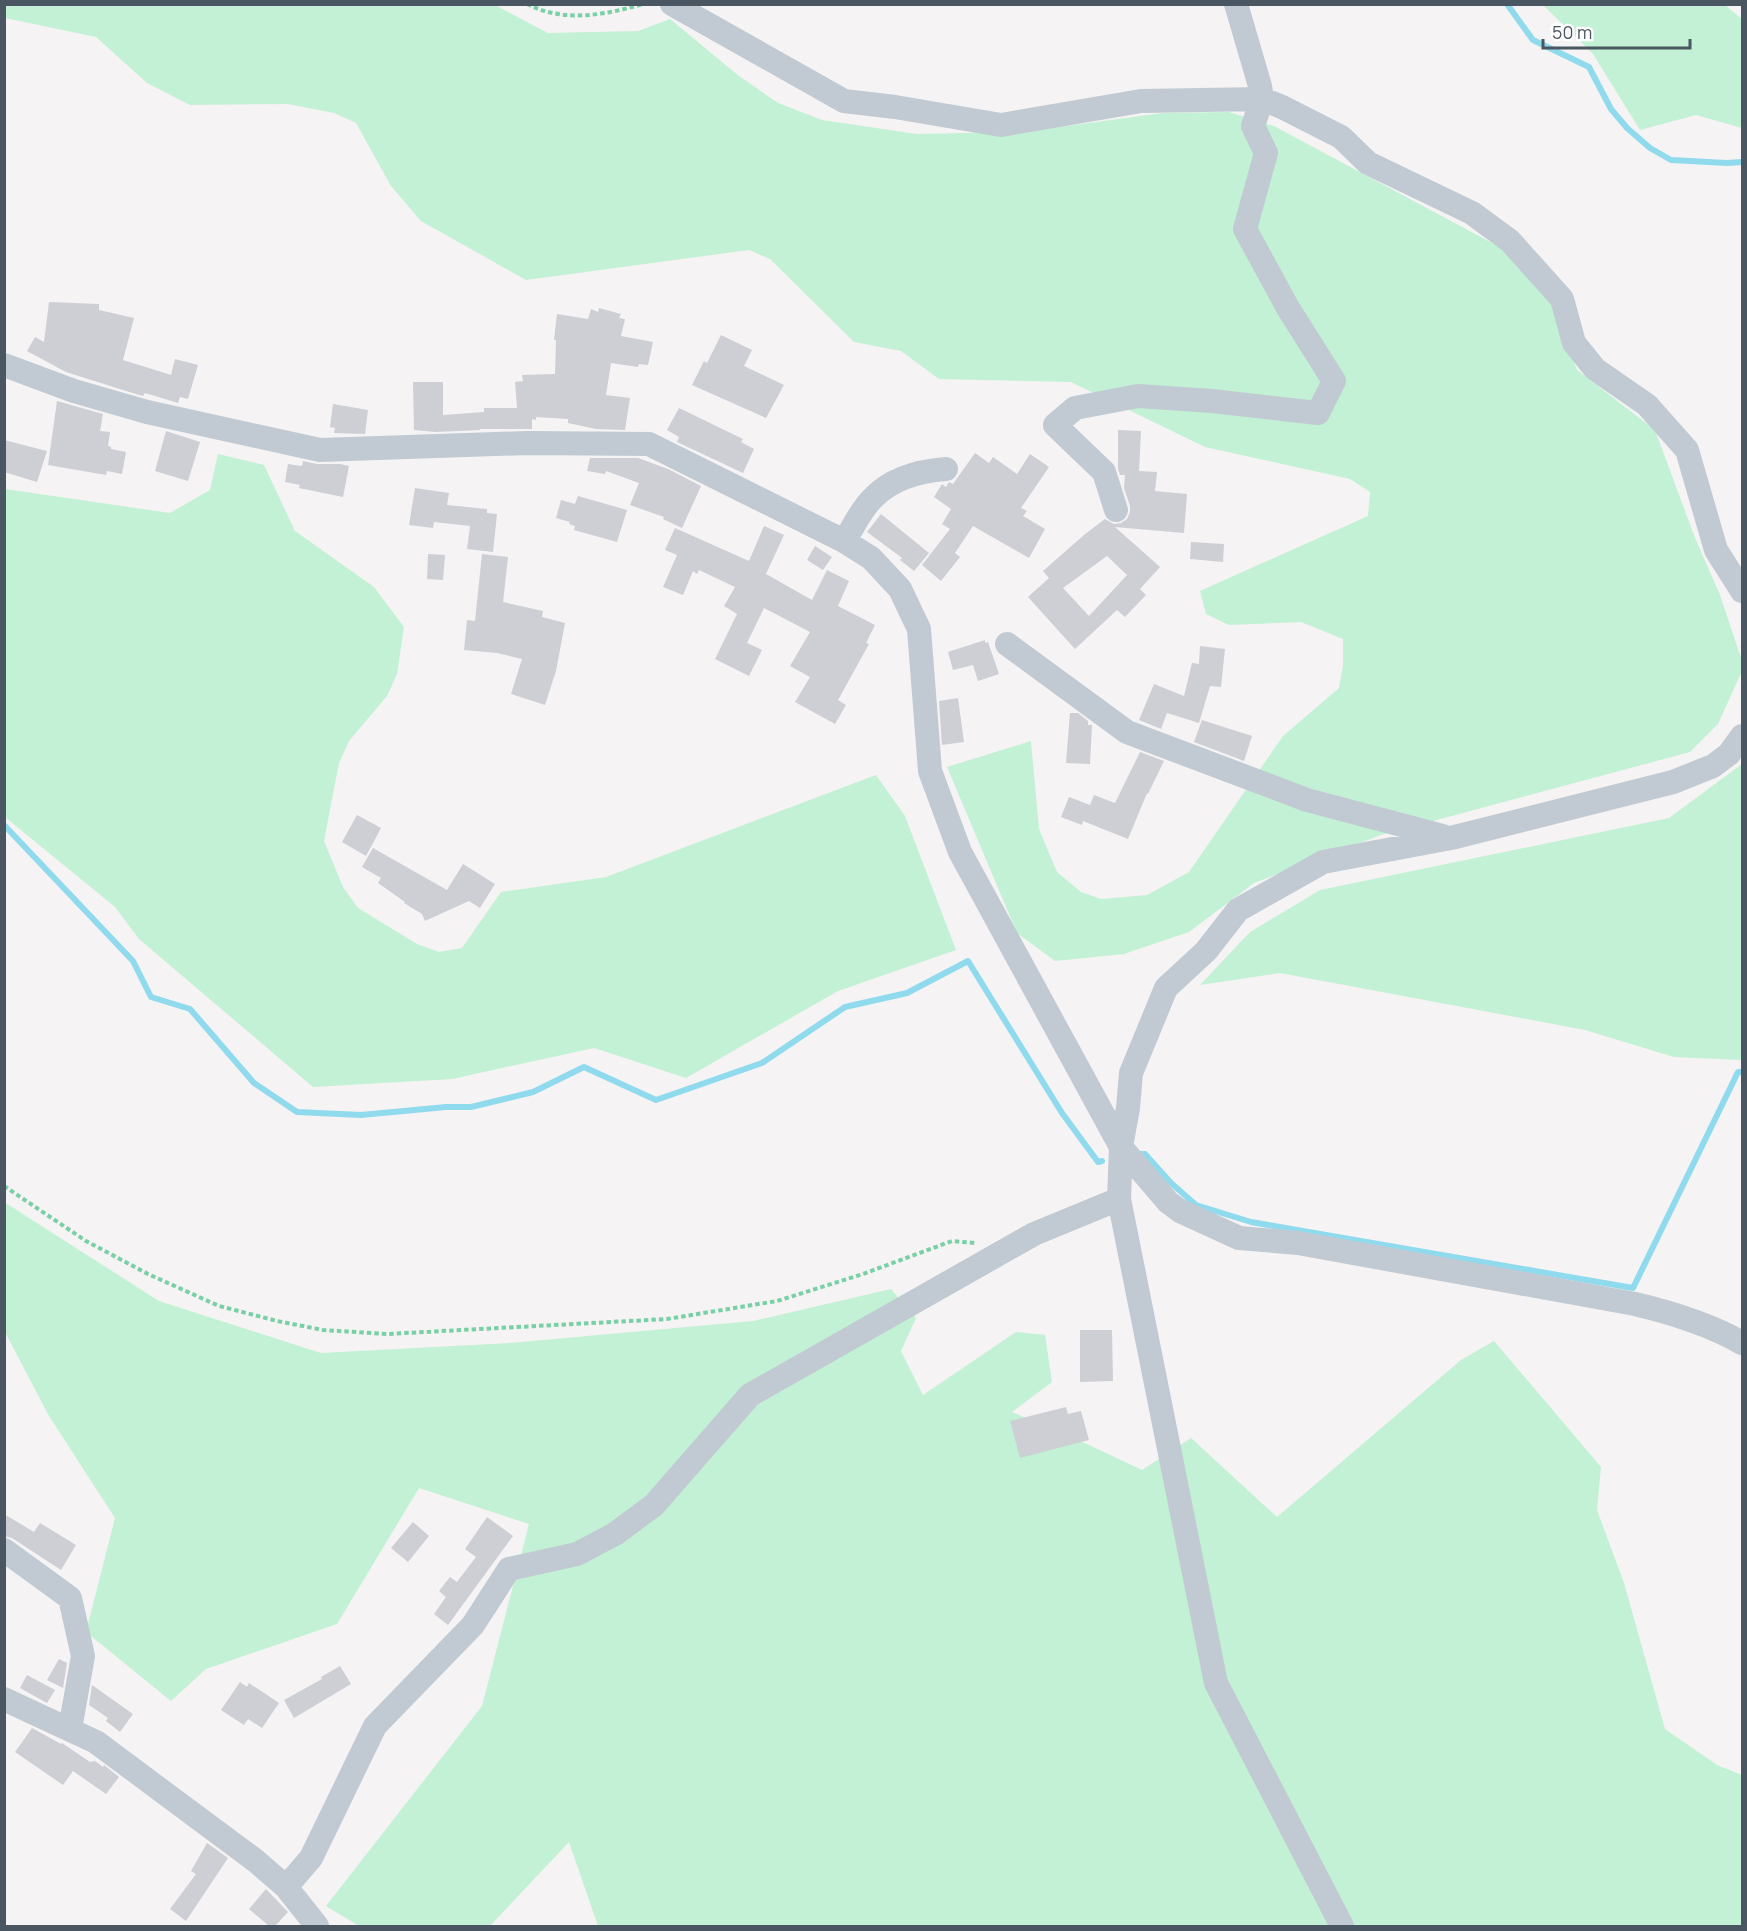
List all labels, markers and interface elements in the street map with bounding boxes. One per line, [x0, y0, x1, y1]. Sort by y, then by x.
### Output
scale bar [1543, 12, 1690, 50]
text: 50 m [1552, 20, 1592, 44]

